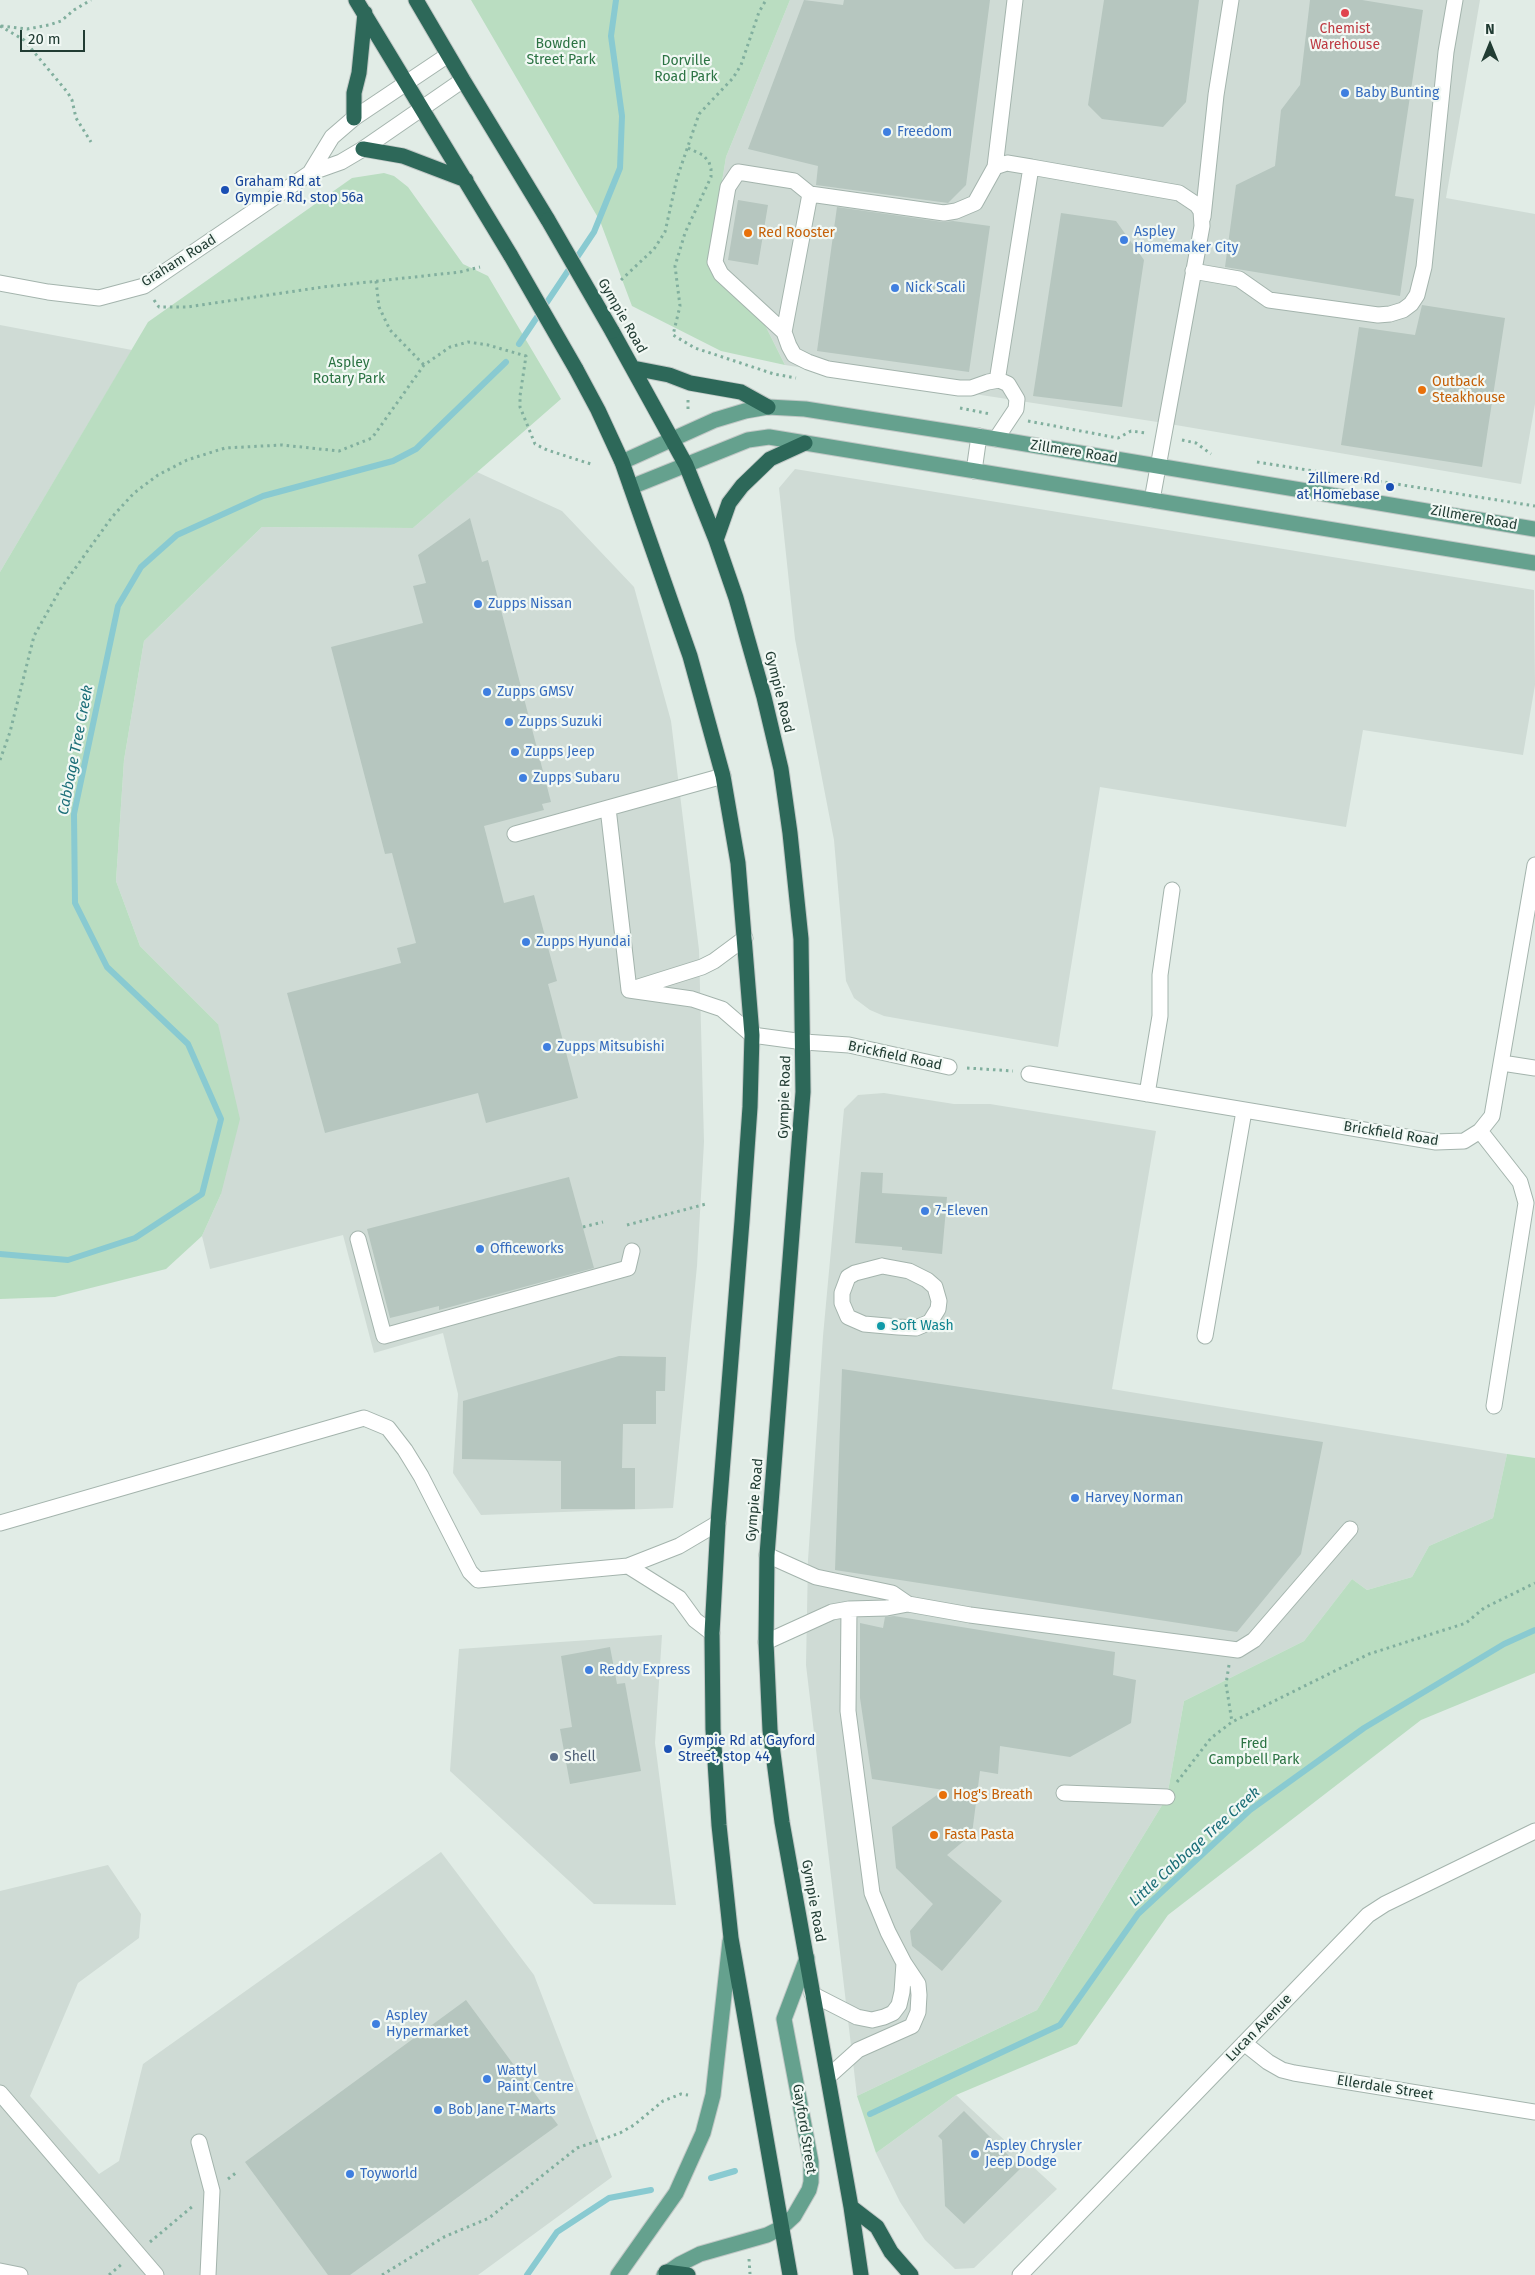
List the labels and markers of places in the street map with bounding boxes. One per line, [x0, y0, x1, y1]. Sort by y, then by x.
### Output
marker: Chemist Warehouse [1339, 7, 1351, 19]
place label: Chemist Warehouse [1310, 21, 1380, 54]
place label: Baby Bunting [1355, 85, 1439, 101]
marker: Baby Bunting [1339, 87, 1351, 99]
place label: Freedom [897, 124, 952, 140]
marker: Freedom [881, 126, 893, 138]
place label: Graham Rd at Gympie Rd, stop 56a [235, 174, 364, 206]
marker: Graham Rd at Gympie Rd, stop 56a [219, 184, 231, 196]
place label: Aspley Homemaker City [1134, 224, 1238, 256]
place label: Red Rooster [758, 225, 835, 241]
marker: Red Rooster [742, 227, 754, 239]
marker: Aspley Homemaker City [1118, 234, 1130, 246]
place label: Nick Scali [905, 280, 966, 296]
marker: Nick Scali [889, 282, 901, 294]
place label: Outback Steakhouse [1432, 374, 1505, 407]
marker: Outback Steakhouse [1416, 384, 1428, 396]
place label: Zillmere Rd at Homebase [1296, 471, 1380, 504]
marker: Zillmere Rd at Homebase [1384, 481, 1396, 493]
place label: Zupps Nissan [488, 596, 572, 612]
marker: Zupps Nissan [472, 598, 484, 610]
place label: Zupps GMSV [497, 684, 574, 700]
marker: Zupps GMSV [481, 686, 493, 698]
place label: Zupps Suzuki [519, 714, 602, 730]
marker: Zupps Suzuki [503, 716, 515, 728]
place label: Zupps Jeep [525, 744, 595, 760]
marker: Zupps Jeep [509, 746, 521, 758]
place label: Zupps Subaru [533, 770, 620, 786]
marker: Zupps Subaru [517, 772, 529, 784]
place label: Zupps Hyundai [536, 934, 631, 950]
marker: Zupps Hyundai [520, 936, 532, 948]
place label: Zupps Mitsubishi [557, 1039, 665, 1055]
marker: Zupps Mitsubishi [541, 1041, 553, 1053]
place label: 7-Eleven [935, 1203, 989, 1219]
marker: 7-Eleven [919, 1205, 931, 1217]
place label: Officeworks [490, 1241, 564, 1257]
marker: Officeworks [474, 1243, 486, 1255]
place label: Soft Wash [891, 1318, 954, 1334]
marker: Soft Wash [875, 1320, 887, 1332]
place label: Harvey Norman [1085, 1490, 1184, 1506]
marker: Harvey Norman [1069, 1492, 1081, 1504]
place label: Reddy Express [599, 1662, 690, 1678]
marker: Reddy Express [583, 1664, 595, 1676]
place label: Gympie Rd at Gayford Street, stop 44 [678, 1733, 815, 1765]
marker: Gympie Rd at Gayford Street, stop 44 [662, 1743, 674, 1755]
place label: Shell [564, 1749, 596, 1765]
marker: Shell [548, 1751, 560, 1763]
place label: Hog's Breath [953, 1787, 1033, 1803]
marker: Hog's Breath [937, 1789, 949, 1801]
place label: Fasta Pasta [944, 1827, 1014, 1843]
marker: Fasta Pasta [928, 1829, 940, 1841]
place label: Aspley Hypermarket [386, 2008, 469, 2040]
marker: Aspley Hypermarket [370, 2018, 382, 2030]
place label: Wattyl Paint Centre [497, 2063, 574, 2096]
marker: Wattyl Paint Centre [481, 2073, 493, 2085]
place label: Bob Jane T-Marts [448, 2102, 556, 2118]
marker: Bob Jane T-Marts [432, 2104, 444, 2116]
place label: Aspley Chrysler Jeep Dodge [985, 2138, 1082, 2170]
marker: Aspley Chrysler Jeep Dodge [969, 2148, 981, 2160]
place label: Toyworld [360, 2166, 417, 2182]
marker: Toyworld [344, 2168, 356, 2180]

